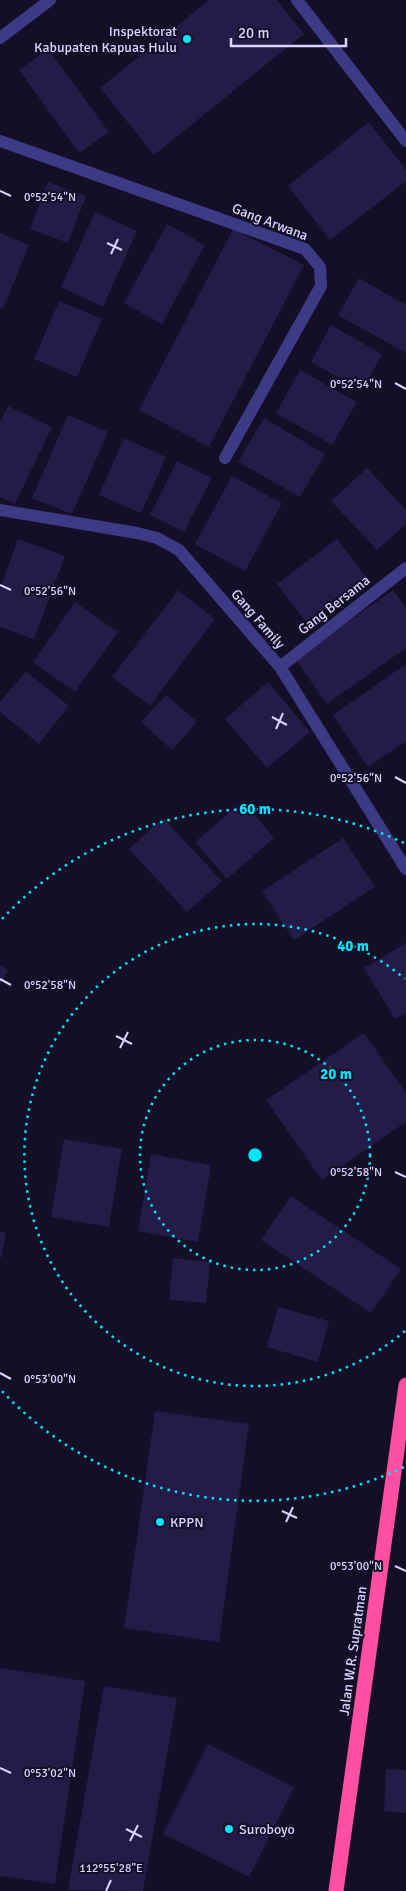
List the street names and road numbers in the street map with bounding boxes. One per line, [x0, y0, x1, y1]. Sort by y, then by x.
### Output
street label: Gang Arwana [230, 200, 310, 244]
street label: Gang Bersama [295, 572, 373, 638]
street label: Gang Family [227, 586, 289, 653]
street label: Jalan W.R. Supratman [336, 1585, 370, 1717]

